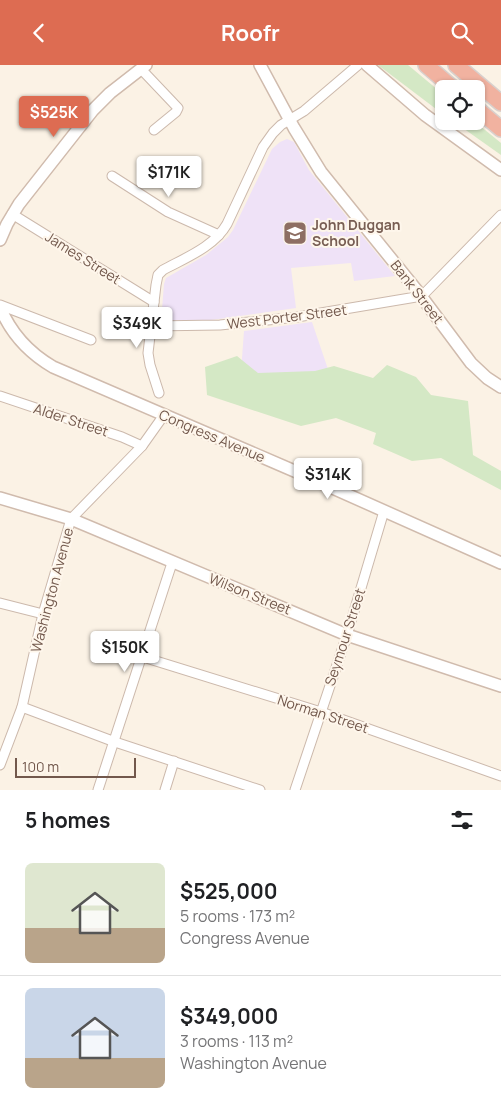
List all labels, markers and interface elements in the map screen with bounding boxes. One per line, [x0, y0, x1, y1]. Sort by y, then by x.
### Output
text: Roofr [221, 18, 280, 48]
icon: back [25, 19, 53, 47]
icon: search [448, 19, 476, 47]
map controls [435, 80, 485, 130]
button: locate [435, 80, 485, 130]
pin: $525K [19, 95, 89, 138]
text: $525K [30, 101, 78, 123]
pin: $171K [134, 155, 204, 198]
text: $171K [148, 161, 190, 183]
place label: John Duggan School [312, 215, 401, 250]
school or university icon: John Duggan School [282, 220, 308, 246]
street label: James Street [42, 227, 125, 289]
street label: Bank Street [387, 256, 448, 328]
street label: West Porter Street [226, 300, 348, 333]
pin: $349K [102, 307, 172, 349]
text: $349K [113, 312, 161, 334]
street label: Alder Street [31, 399, 111, 441]
street label: Congress Avenue [156, 405, 268, 466]
pin: $314K [293, 457, 363, 500]
text: $314K [305, 463, 351, 485]
street label: Washington Avenue [26, 525, 77, 654]
street label: Wilson Street [206, 568, 295, 619]
street label: Seymour Street [320, 585, 369, 688]
pin: $150K [90, 631, 160, 673]
text: $150K [101, 636, 149, 658]
street label: Norman Street [275, 690, 372, 737]
scale bar [15, 755, 136, 778]
text: 100 m [22, 757, 59, 776]
text: 5 homes [25, 806, 110, 834]
icon: filters [448, 806, 476, 834]
text: $525,000 [180, 877, 278, 905]
icon: home [65, 883, 125, 943]
text: 5 rooms · 173 m² [180, 905, 295, 927]
text: Congress Avenue [180, 927, 310, 949]
text: $349,000 [180, 1002, 278, 1030]
icon: home [65, 1008, 125, 1068]
text: 3 rooms · 113 m² [180, 1030, 293, 1052]
text: Washington Avenue [180, 1052, 327, 1074]

